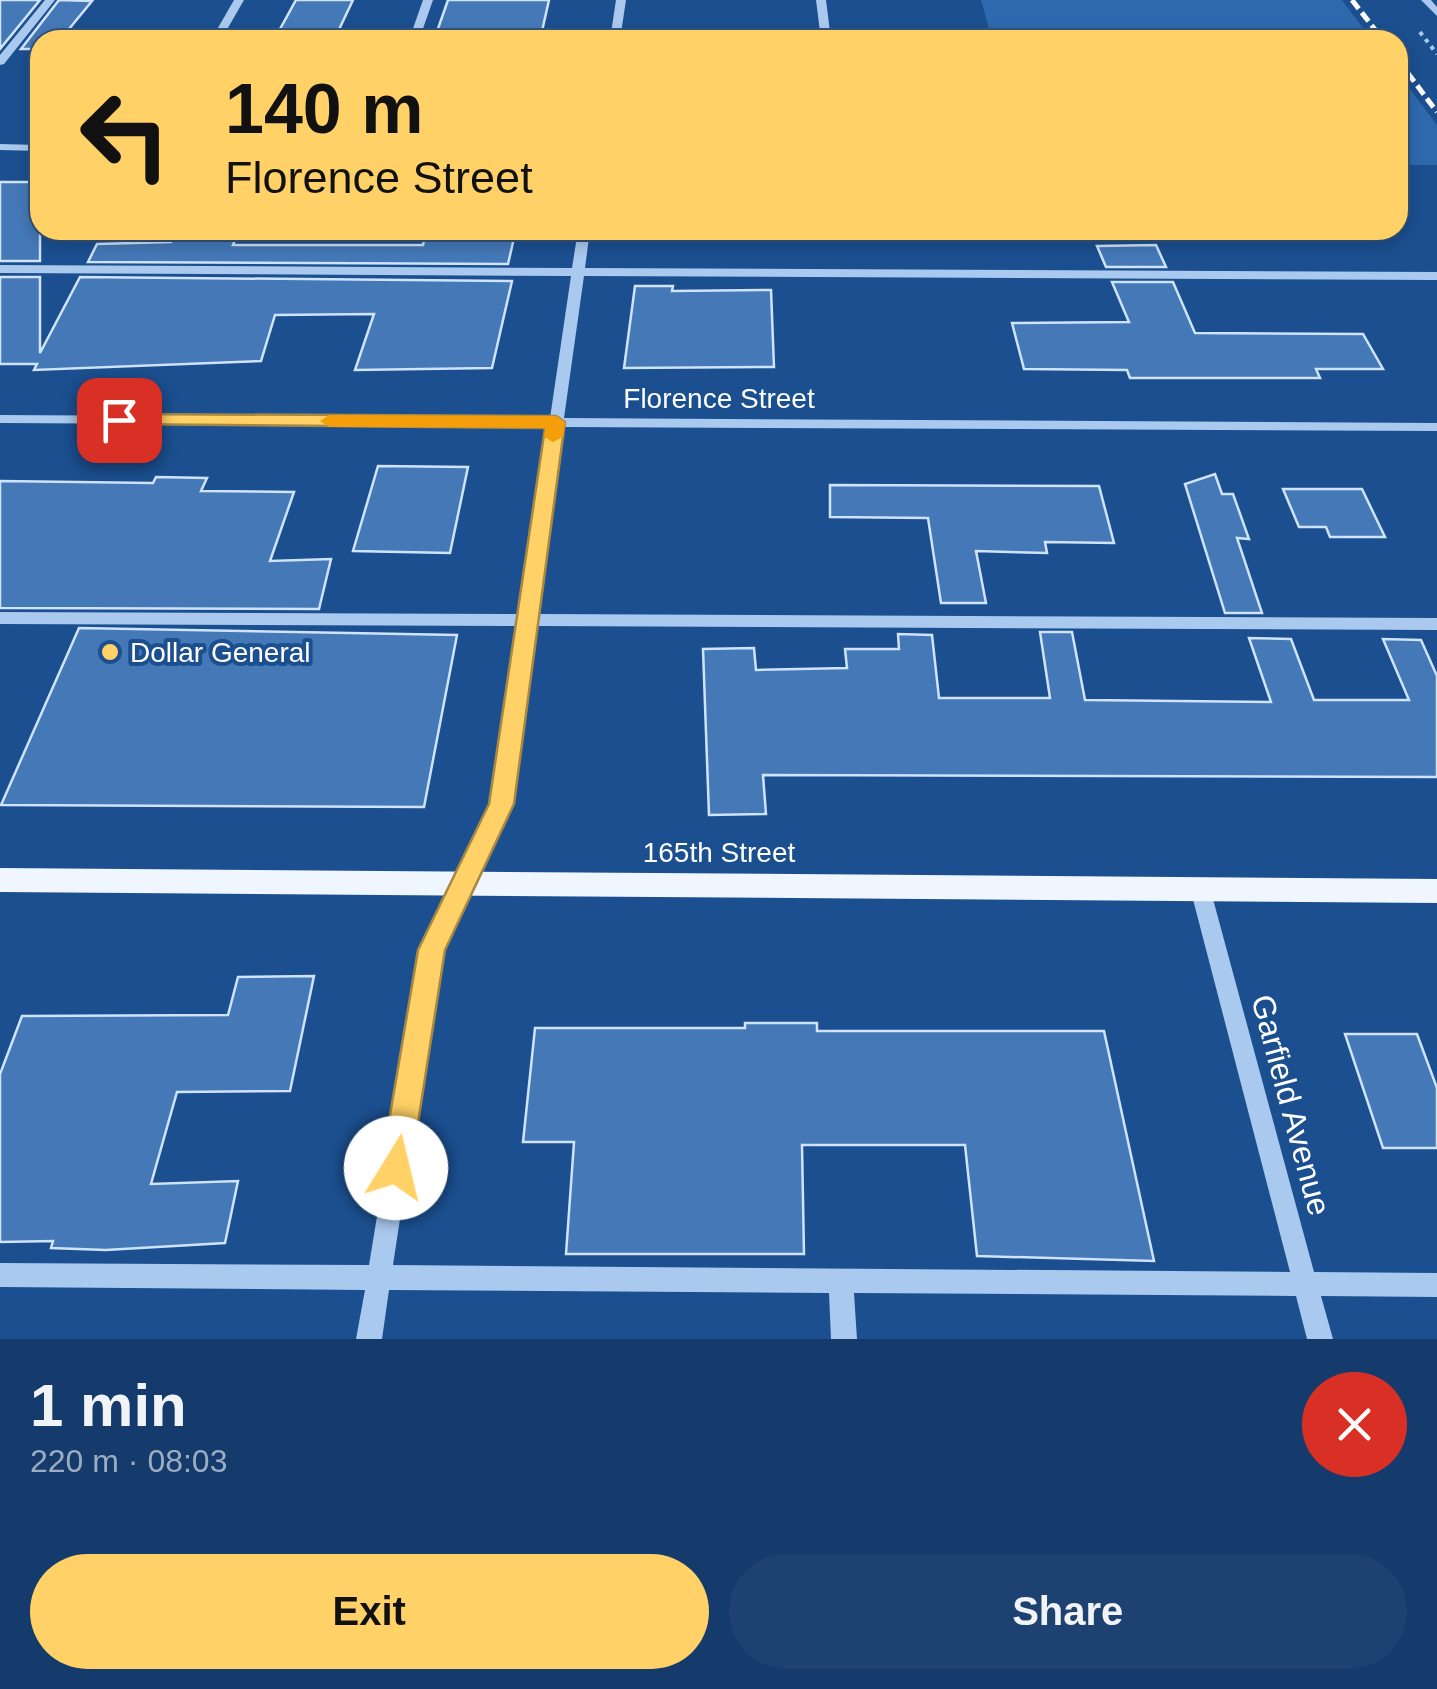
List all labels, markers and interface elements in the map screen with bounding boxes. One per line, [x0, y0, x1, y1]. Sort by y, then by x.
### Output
icon: left [60, 70, 190, 200]
text: 140 m [225, 70, 423, 148]
text: Florence Street [225, 152, 533, 203]
pin [77, 378, 162, 463]
street label: Florence Street [623, 383, 815, 414]
icon: arrive [92, 393, 147, 448]
place label: Dollar General [130, 637, 311, 668]
marker: Dollar General [99, 641, 121, 663]
street label: 165th Street [643, 837, 795, 868]
street label: Garfield Avenue [1244, 991, 1338, 1219]
position arrow [344, 1116, 448, 1220]
text: 1 min [30, 1372, 187, 1439]
button: close [1302, 1372, 1407, 1477]
text: 220 m · 08:03 [30, 1443, 227, 1479]
button: Exit [30, 1554, 709, 1669]
button: Share [729, 1554, 1407, 1669]

